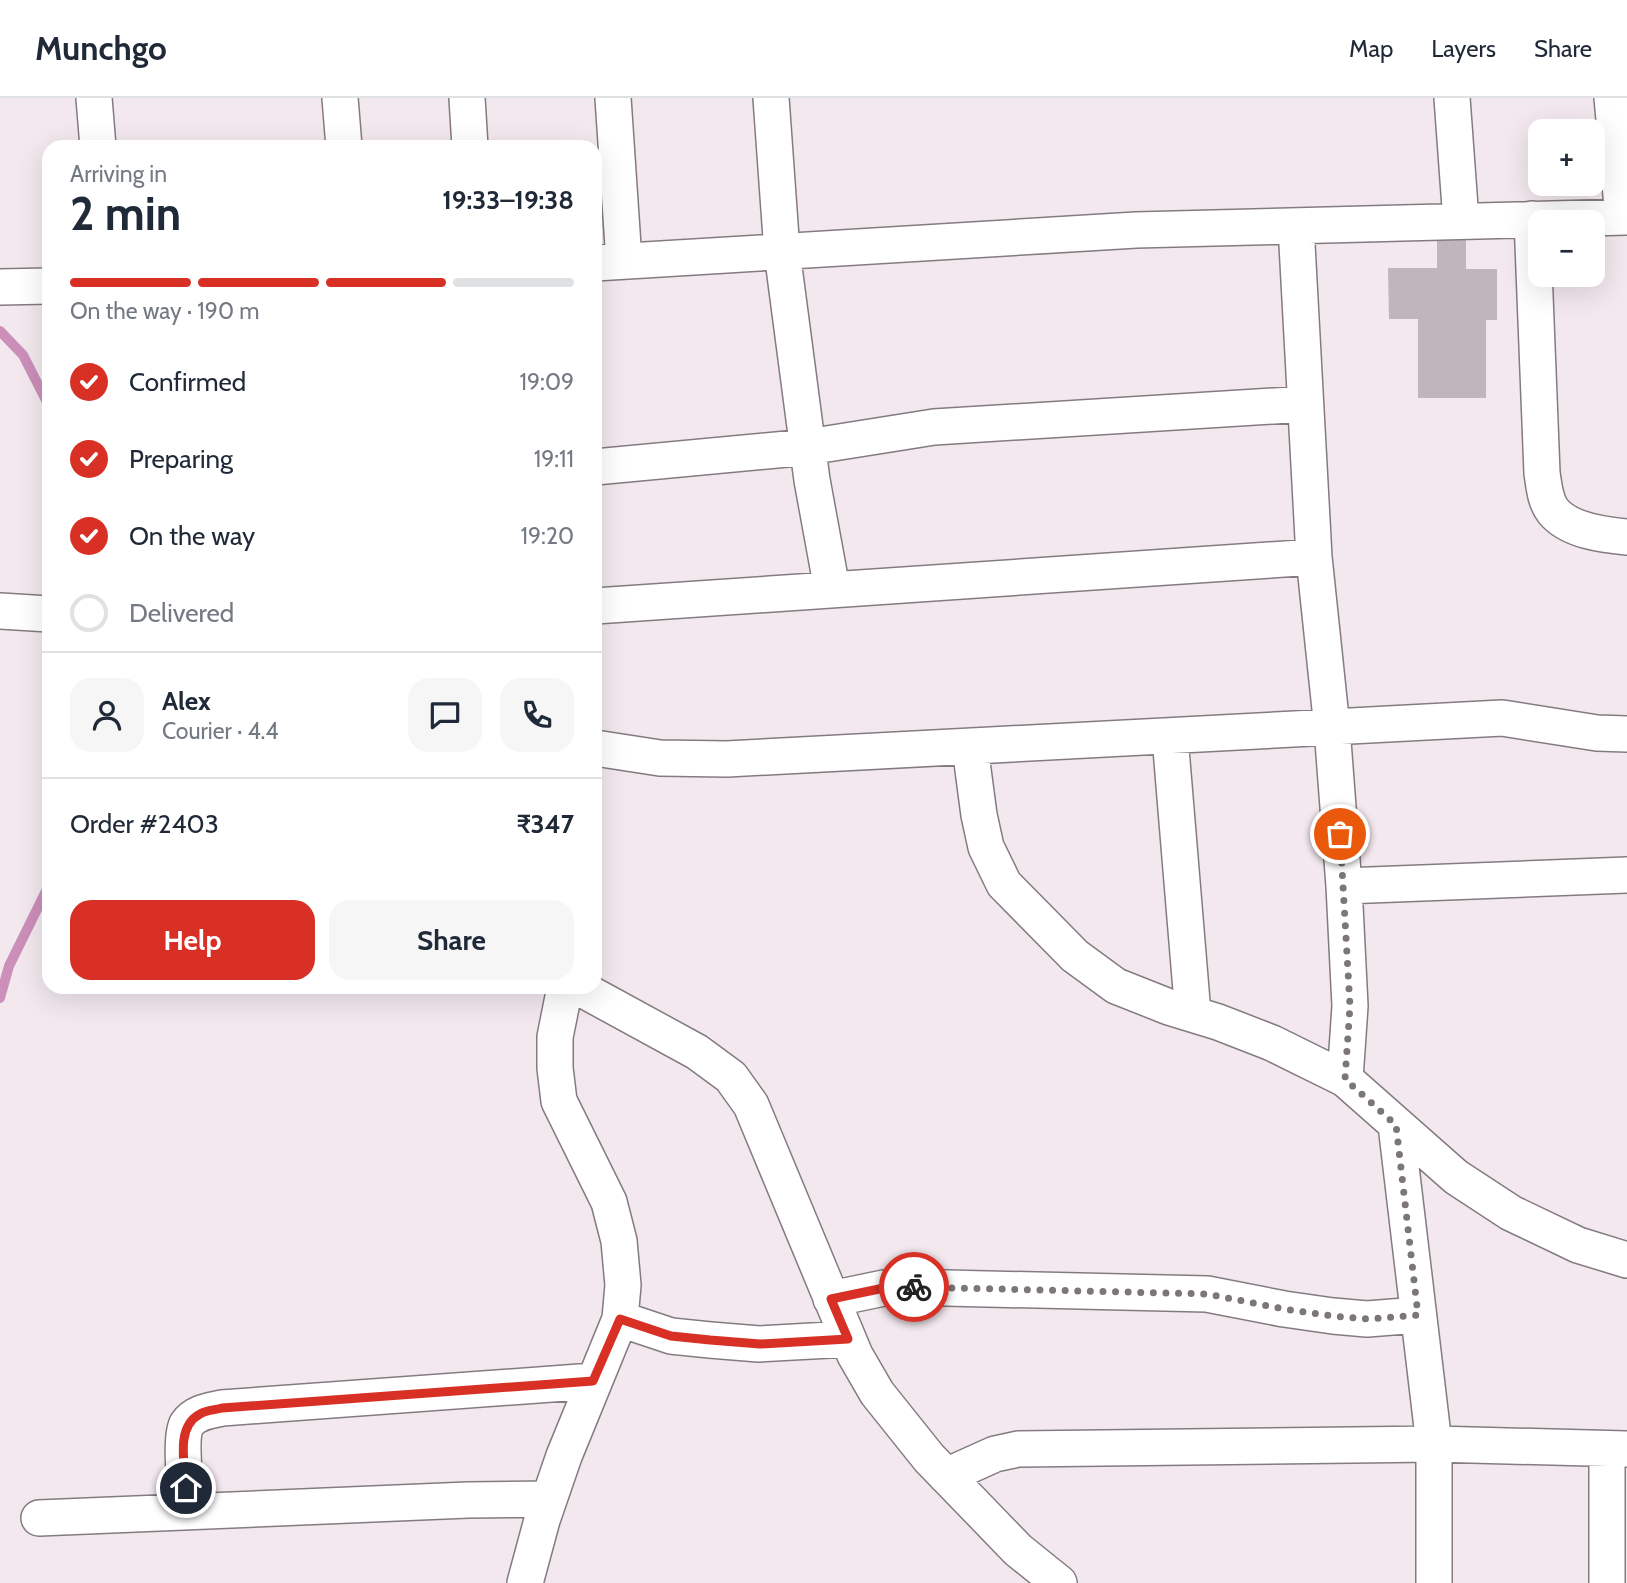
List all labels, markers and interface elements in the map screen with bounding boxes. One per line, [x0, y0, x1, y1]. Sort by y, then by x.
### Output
text: Munchgo [35, 28, 167, 68]
text: Map [1349, 34, 1393, 63]
text: Layers [1431, 34, 1496, 63]
text: Share [1534, 34, 1592, 63]
map controls [1528, 119, 1605, 287]
button: + [1528, 119, 1605, 196]
text: Arriving in [70, 160, 167, 188]
text: 19:33–19:38 [442, 184, 574, 216]
text: 2 min [70, 186, 181, 242]
button: − [1528, 210, 1605, 287]
text: On the way · 190 m [70, 297, 259, 325]
icon: check [70, 363, 108, 401]
text: Confirmed [129, 366, 246, 398]
text: 19:09 [520, 368, 574, 396]
icon: check [70, 440, 108, 478]
text: Preparing [129, 443, 233, 475]
text: 19:11 [534, 445, 574, 473]
icon: check [70, 517, 108, 555]
text: On the way [129, 520, 255, 552]
text: 19:20 [521, 522, 574, 550]
text: Delivered [129, 597, 234, 629]
button: person [70, 678, 144, 752]
button: chat [408, 678, 482, 752]
button: phone [500, 678, 574, 752]
text: Alex [162, 685, 211, 717]
text: Courier · 4.4 [162, 717, 279, 745]
pin [1310, 804, 1370, 864]
text: Order #2403 [70, 808, 219, 840]
text: ₹347 [516, 808, 574, 840]
icon: bag [1321, 815, 1359, 853]
button: Help [70, 900, 315, 980]
button: Share [329, 900, 574, 980]
courier [879, 1252, 949, 1322]
icon: bike [895, 1268, 933, 1306]
pin [156, 1458, 216, 1518]
icon: home [167, 1469, 205, 1507]

